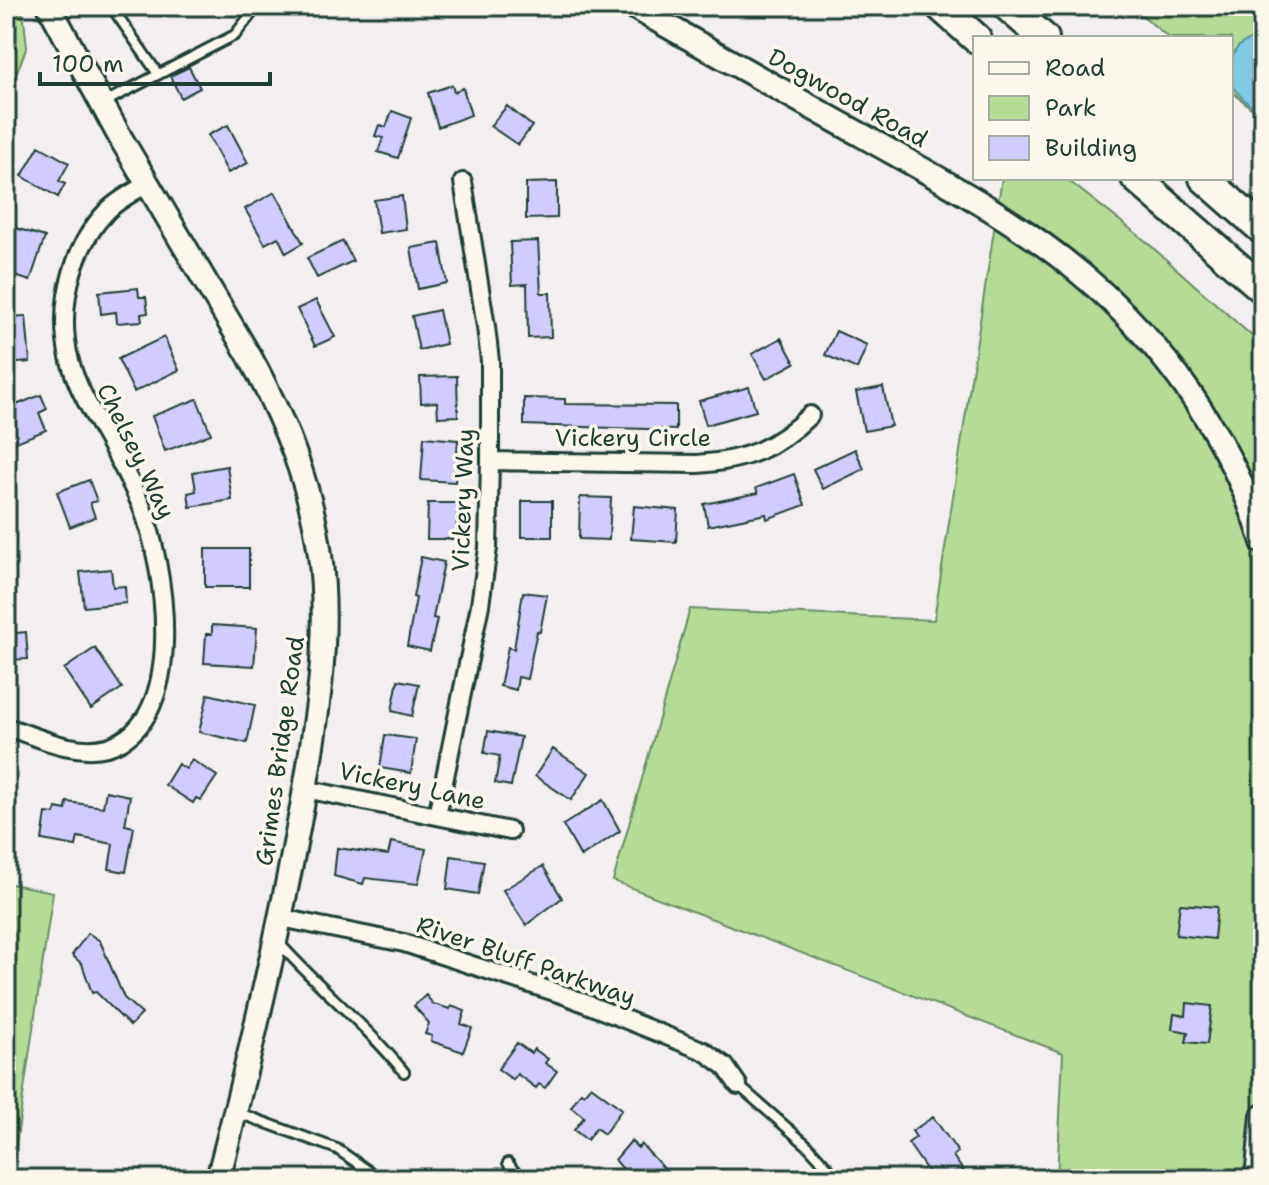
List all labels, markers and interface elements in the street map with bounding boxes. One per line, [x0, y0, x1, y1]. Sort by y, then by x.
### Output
scale bar [40, 36, 270, 86]
legend [973, 36, 1233, 180]
street label: Dogwood Road [762, 41, 934, 155]
text: 100 m [52, 48, 124, 80]
text: Road [1045, 52, 1105, 84]
text: Park [1045, 92, 1097, 124]
text: Building [1045, 132, 1137, 164]
street label: Chelsey Way [89, 378, 183, 524]
street label: Vickery Circle [555, 422, 711, 454]
street label: Vickery Way [445, 428, 481, 572]
street label: Grimes Bridge Road [248, 634, 312, 868]
street label: Vickery Lane [336, 755, 488, 817]
street label: River Bluff Parkway [412, 908, 640, 1014]

